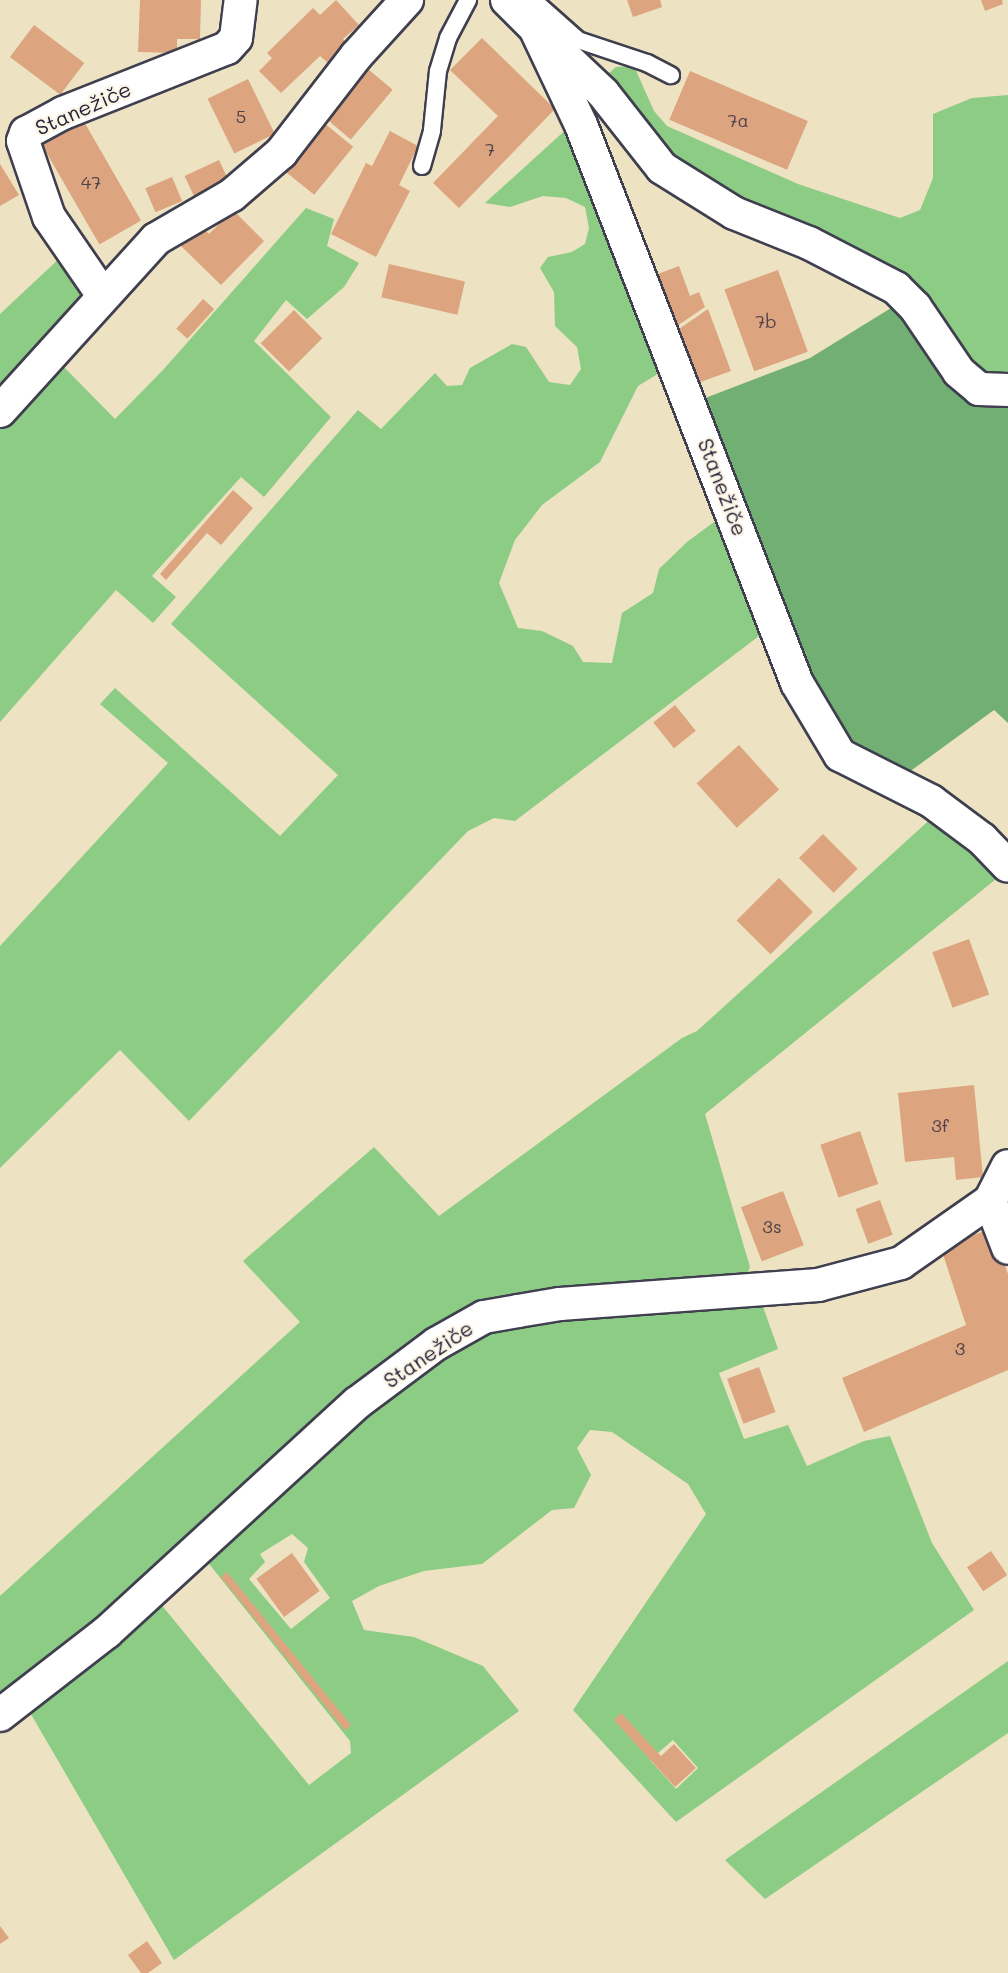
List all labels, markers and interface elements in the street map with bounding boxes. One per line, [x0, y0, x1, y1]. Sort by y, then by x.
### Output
street label: Stanežiče [31, 76, 135, 140]
house number: 5 [236, 105, 246, 127]
house number: 7a [727, 109, 749, 131]
house number: 7 [485, 138, 495, 160]
house number: 47 [81, 171, 101, 193]
house number: 7b [755, 310, 777, 332]
street label: Stanežiče [693, 435, 753, 539]
house number: 3f [931, 1114, 949, 1136]
house number: 3s [762, 1215, 782, 1237]
street label: Stanežiče [379, 1315, 477, 1393]
house number: 3 [955, 1337, 965, 1359]

